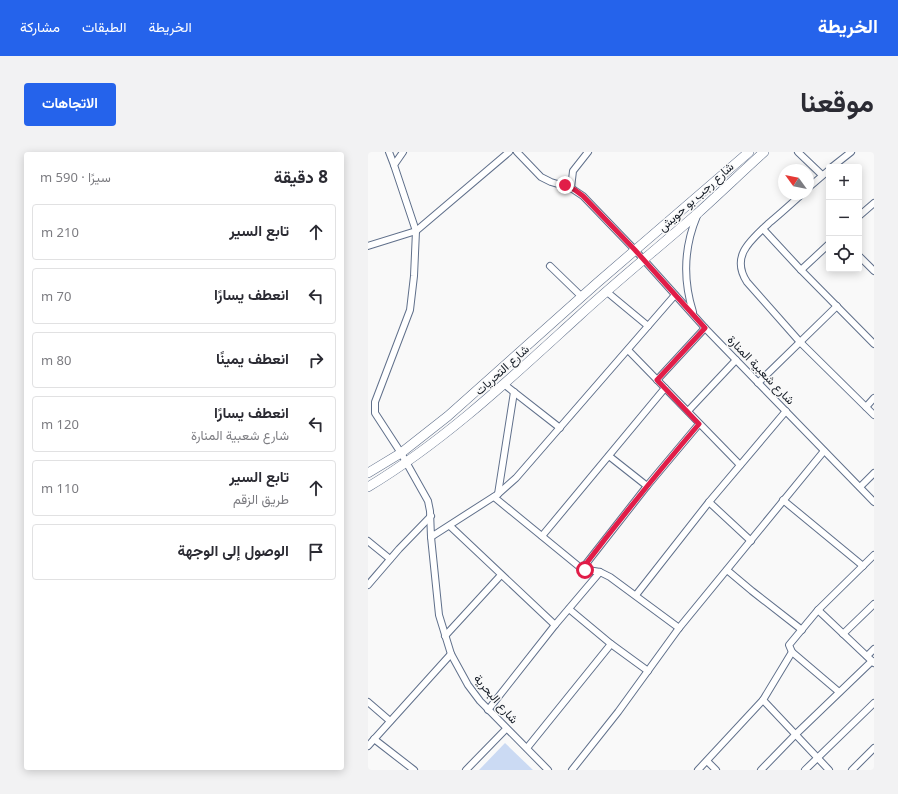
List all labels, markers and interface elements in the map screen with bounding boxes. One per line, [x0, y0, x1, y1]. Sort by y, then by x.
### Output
text: الخريطة [818, 13, 878, 39]
text: مشاركة [20, 17, 60, 36]
text: الطبقات [82, 17, 126, 36]
text: الخريطة [148, 17, 192, 36]
text: موقعنا [800, 82, 874, 120]
button: الاتجاهات [24, 83, 116, 126]
street label: شارع رجب بو حويش [654, 158, 738, 236]
north arrow [778, 164, 814, 200]
map controls [826, 164, 862, 272]
button: + [826, 164, 862, 200]
text: 8 دقيقة [274, 165, 328, 188]
text: سيرًا · 590 m [40, 168, 111, 186]
route end [556, 176, 574, 194]
button: − [826, 200, 862, 236]
text: تابع السير [229, 220, 289, 240]
icon: ahead [305, 221, 327, 243]
text: 210 m [41, 223, 79, 241]
button: locate [826, 236, 862, 272]
text: انعطف يسارًا [214, 284, 289, 304]
icon: left [305, 285, 327, 307]
text: 70 m [41, 287, 71, 305]
street label: شارع شعبية المنارة [723, 331, 799, 409]
street label: شارع التحريات [471, 341, 533, 399]
text: انعطف يمينًا [216, 348, 289, 368]
icon: right [305, 349, 327, 371]
text: 80 m [41, 351, 71, 369]
text: انعطف يسارًا [214, 402, 289, 422]
icon: left [305, 413, 327, 435]
text: 120 m [41, 415, 79, 433]
text: شارع شعبية المنارة [191, 426, 289, 444]
text: تابع السير [229, 466, 289, 486]
icon: ahead [305, 477, 327, 499]
text: 110 m [41, 479, 79, 497]
text: طريق الزقم [233, 490, 289, 508]
text: الوصول إلى الوجهة [178, 540, 289, 560]
icon: arrive [305, 541, 327, 563]
route start [576, 561, 594, 579]
street label: شارع البحرية [469, 670, 523, 728]

